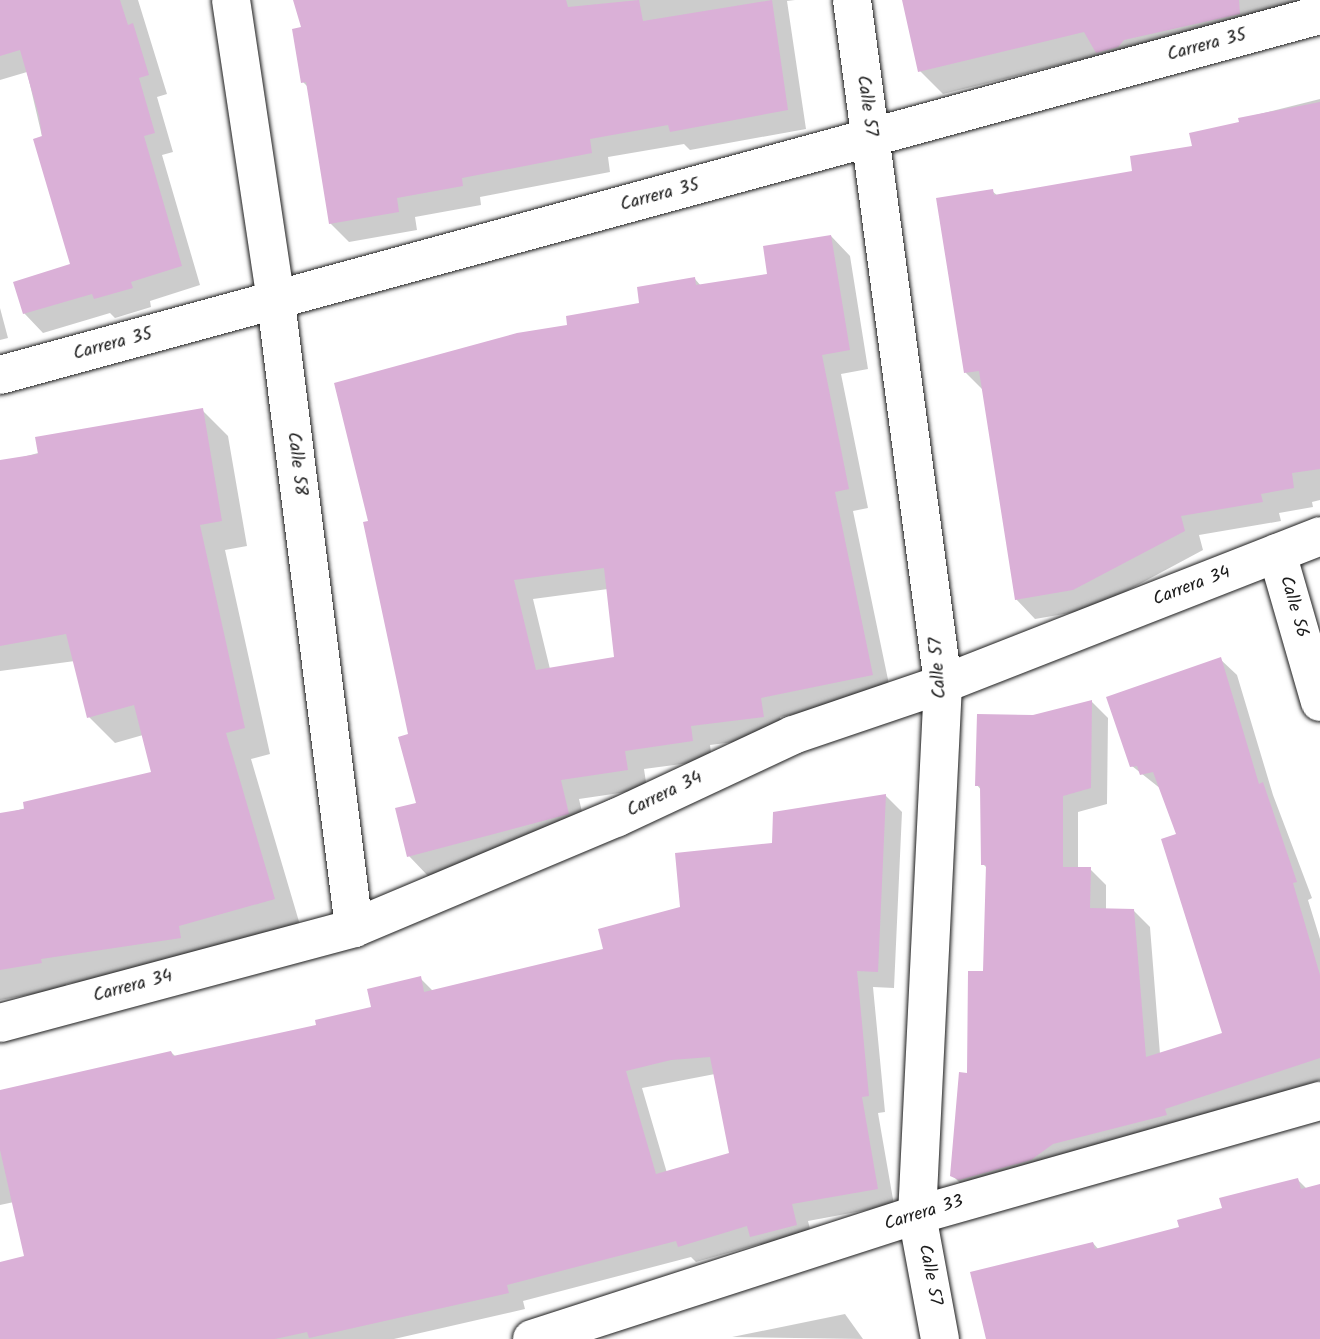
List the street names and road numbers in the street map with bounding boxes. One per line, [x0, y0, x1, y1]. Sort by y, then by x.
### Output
street label: Carrera 35 [1165, 25, 1249, 67]
street label: Calle 57 [851, 74, 881, 138]
street label: Carrera 35 [618, 175, 702, 217]
street label: Carrera 35 [71, 324, 155, 366]
street label: Calle 58 [281, 431, 311, 497]
street label: Carrera 34 [1150, 562, 1234, 612]
street label: Calle 56 [1274, 574, 1312, 640]
street label: Calle 57 [926, 637, 952, 699]
street label: Carrera 34 [624, 768, 706, 822]
street label: Carrera 34 [91, 966, 175, 1008]
street label: Carrera 33 [882, 1192, 966, 1236]
street label: Calle 57 [913, 1243, 945, 1307]

